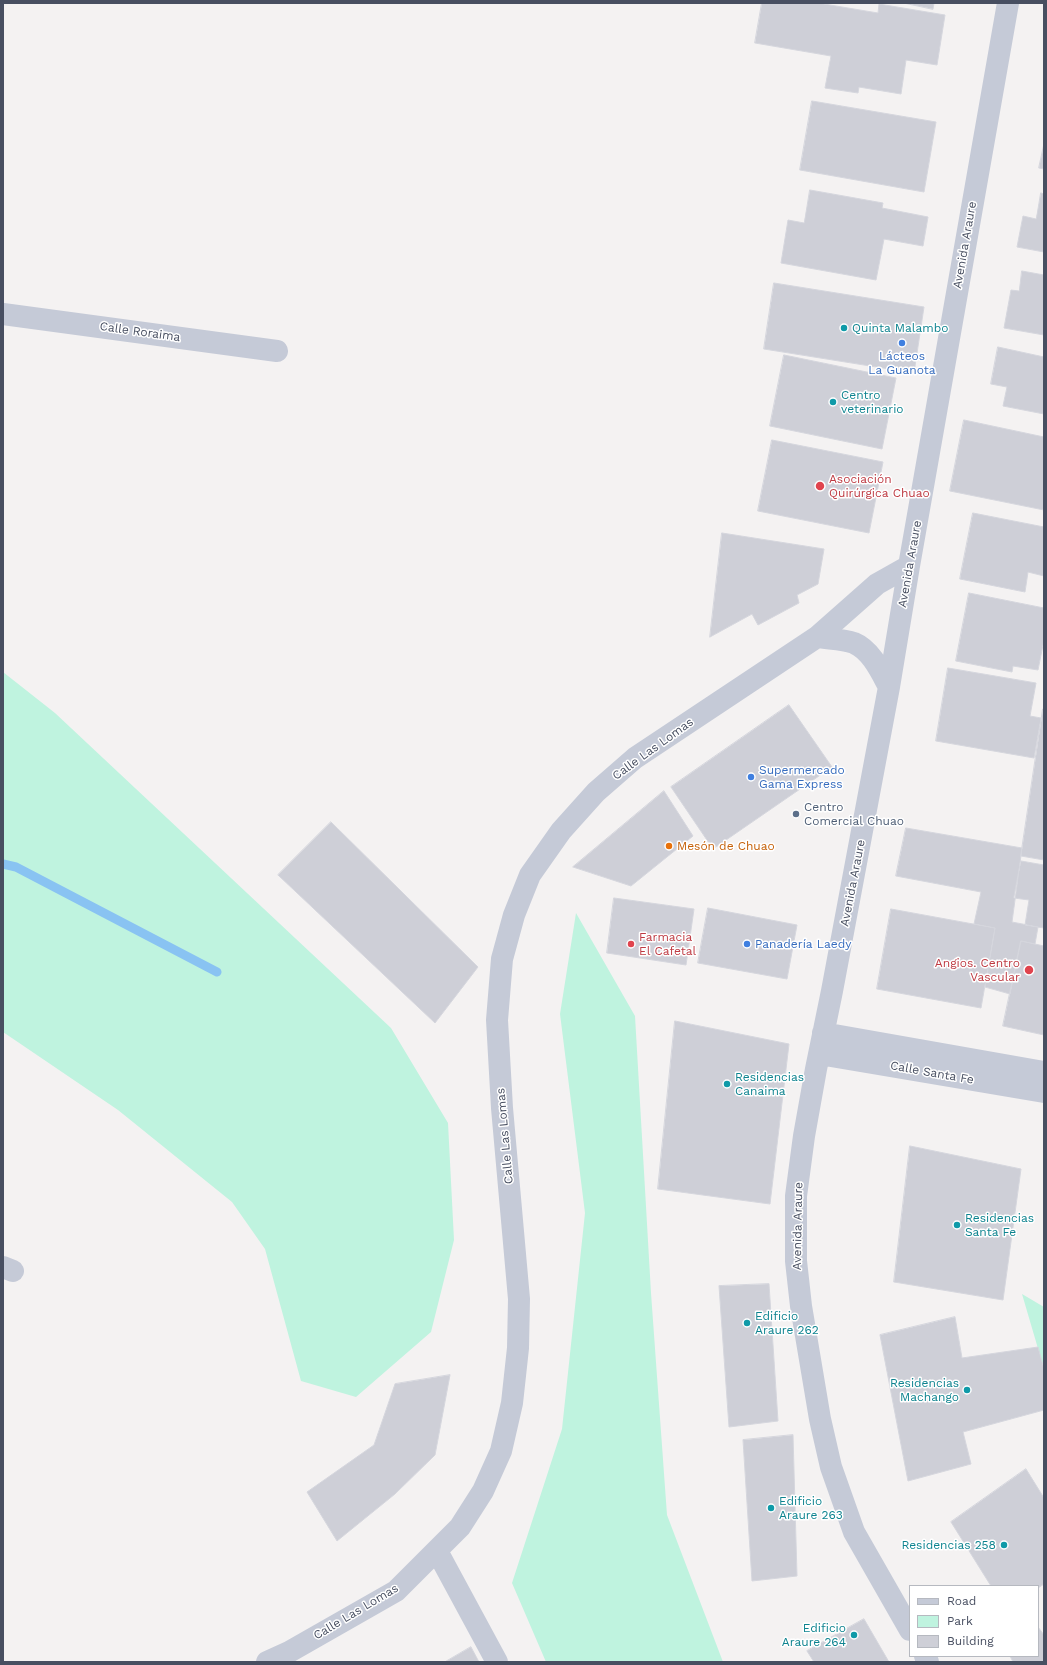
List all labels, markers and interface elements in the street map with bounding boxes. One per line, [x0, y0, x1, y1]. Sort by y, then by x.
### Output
street label: Avenida Araure [950, 200, 980, 290]
street label: Calle Roraima [99, 319, 181, 345]
place label: Quinta Malambo [852, 321, 948, 335]
marker: Quinta Malambo [839, 323, 849, 333]
marker: Lácteos La Guanota [897, 338, 907, 348]
place label: Lácteos La Guanota [868, 349, 936, 377]
place label: Centro veterinario [841, 388, 904, 416]
marker: Centro veterinario [828, 397, 838, 407]
place label: Asociación Quirúrgica Chuao [829, 472, 930, 500]
marker: Asociación Quirúrgica Chuao [814, 480, 826, 492]
street label: Avenida Araure [895, 519, 925, 609]
street label: Calle Las Lomas [610, 715, 696, 783]
place label: Supermercado Gama Express [759, 763, 845, 791]
marker: Supermercado Gama Express [746, 772, 756, 782]
place label: Centro Comercial Chuao [804, 800, 904, 828]
marker: Centro Comercial Chuao [791, 809, 801, 819]
street label: Avenida Araure [838, 838, 868, 928]
place label: Mesón de Chuao [677, 839, 775, 853]
marker: Mesón de Chuao [664, 841, 674, 851]
place label: Farmacia El Cafetal [639, 930, 696, 958]
place label: Panadería Laedy [755, 937, 851, 951]
marker: Farmacia El Cafetal [626, 939, 636, 949]
marker: Panadería Laedy [742, 939, 752, 949]
place label: Angios. Centro Vascular [935, 956, 1020, 984]
marker: Angios. Centro Vascular [1023, 964, 1035, 976]
street label: Calle Santa Fe [889, 1059, 975, 1087]
place label: Residencias Canaima [735, 1070, 804, 1098]
marker: Residencias Canaima [722, 1079, 732, 1089]
street label: Calle Las Lomas [494, 1087, 516, 1185]
street label: Avenida Araure [790, 1182, 806, 1270]
place label: Residencias Santa Fe [965, 1211, 1034, 1239]
marker: Residencias Santa Fe [952, 1220, 962, 1230]
place label: Edificio Araure 262 [755, 1309, 819, 1337]
marker: Edificio Araure 262 [742, 1318, 752, 1328]
place label: Residencias Machango [890, 1376, 959, 1404]
marker: Residencias Machango [962, 1385, 972, 1395]
place label: Edificio Araure 263 [779, 1494, 843, 1522]
marker: Edificio Araure 263 [766, 1503, 776, 1513]
place label: Residencias 258 [901, 1538, 996, 1552]
marker: Residencias 258 [999, 1540, 1009, 1550]
street label: Calle Las Lomas [311, 1581, 401, 1643]
legend [909, 1585, 1039, 1657]
text: Road [947, 1594, 976, 1608]
text: Park [947, 1614, 973, 1628]
place label: Edificio Araure 264 [782, 1621, 846, 1649]
marker: Edificio Araure 264 [849, 1630, 859, 1640]
text: Building [947, 1634, 994, 1648]

